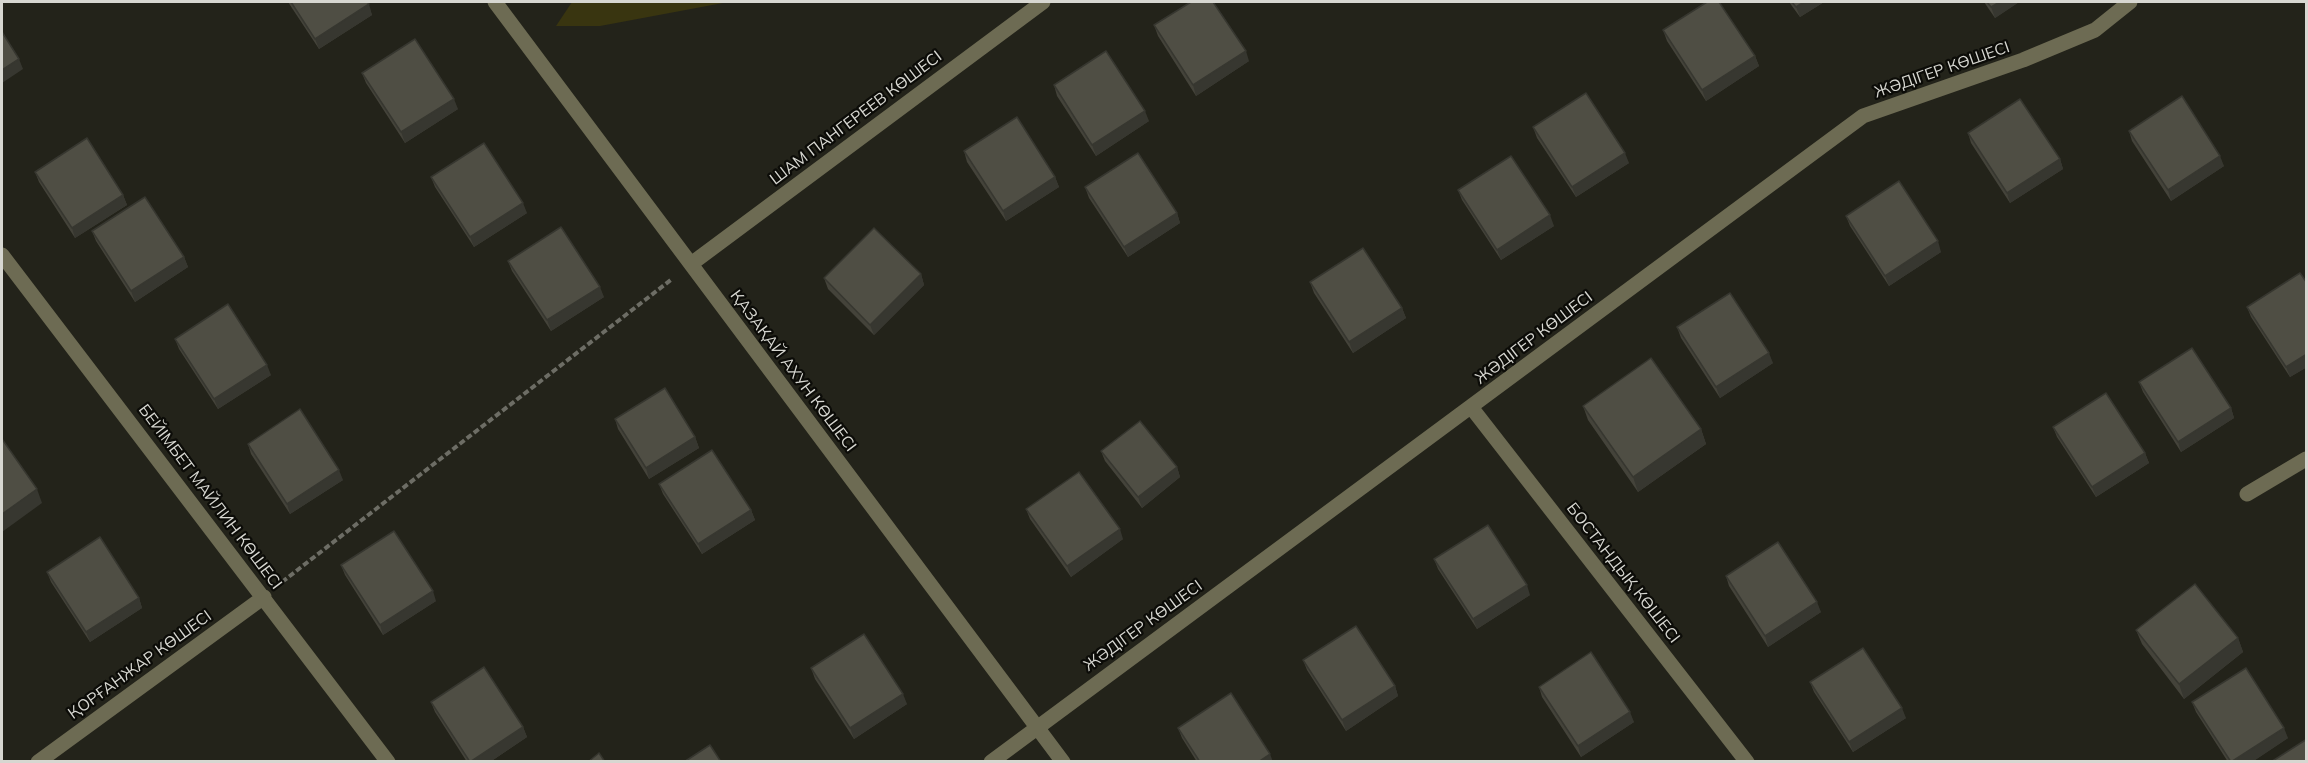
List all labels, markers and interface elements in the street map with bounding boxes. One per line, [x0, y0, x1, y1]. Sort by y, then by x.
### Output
street label: ЖӘДІГЕР КӨШЕСІ [1872, 38, 2012, 102]
street label: ШАМ ПАНГЕРЕЕВ КӨШЕСІ [766, 47, 946, 189]
street label: ҚАЗАҚАЙ АХУН КӨШЕСІ [726, 287, 860, 455]
street label: ЖӘДІГЕР КӨШЕСІ [1472, 288, 1596, 388]
street label: БЕЙІМБЕТ МАЙЛИН КӨШЕСІ [134, 401, 286, 593]
street label: БОСТАНДЫҚ КӨШЕСІ [1562, 499, 1684, 647]
street label: ЖӘДІГЕР КӨШЕСІ [1080, 577, 1206, 675]
street label: ҚОРҒАНЖАР КӨШЕСІ [65, 607, 215, 723]

